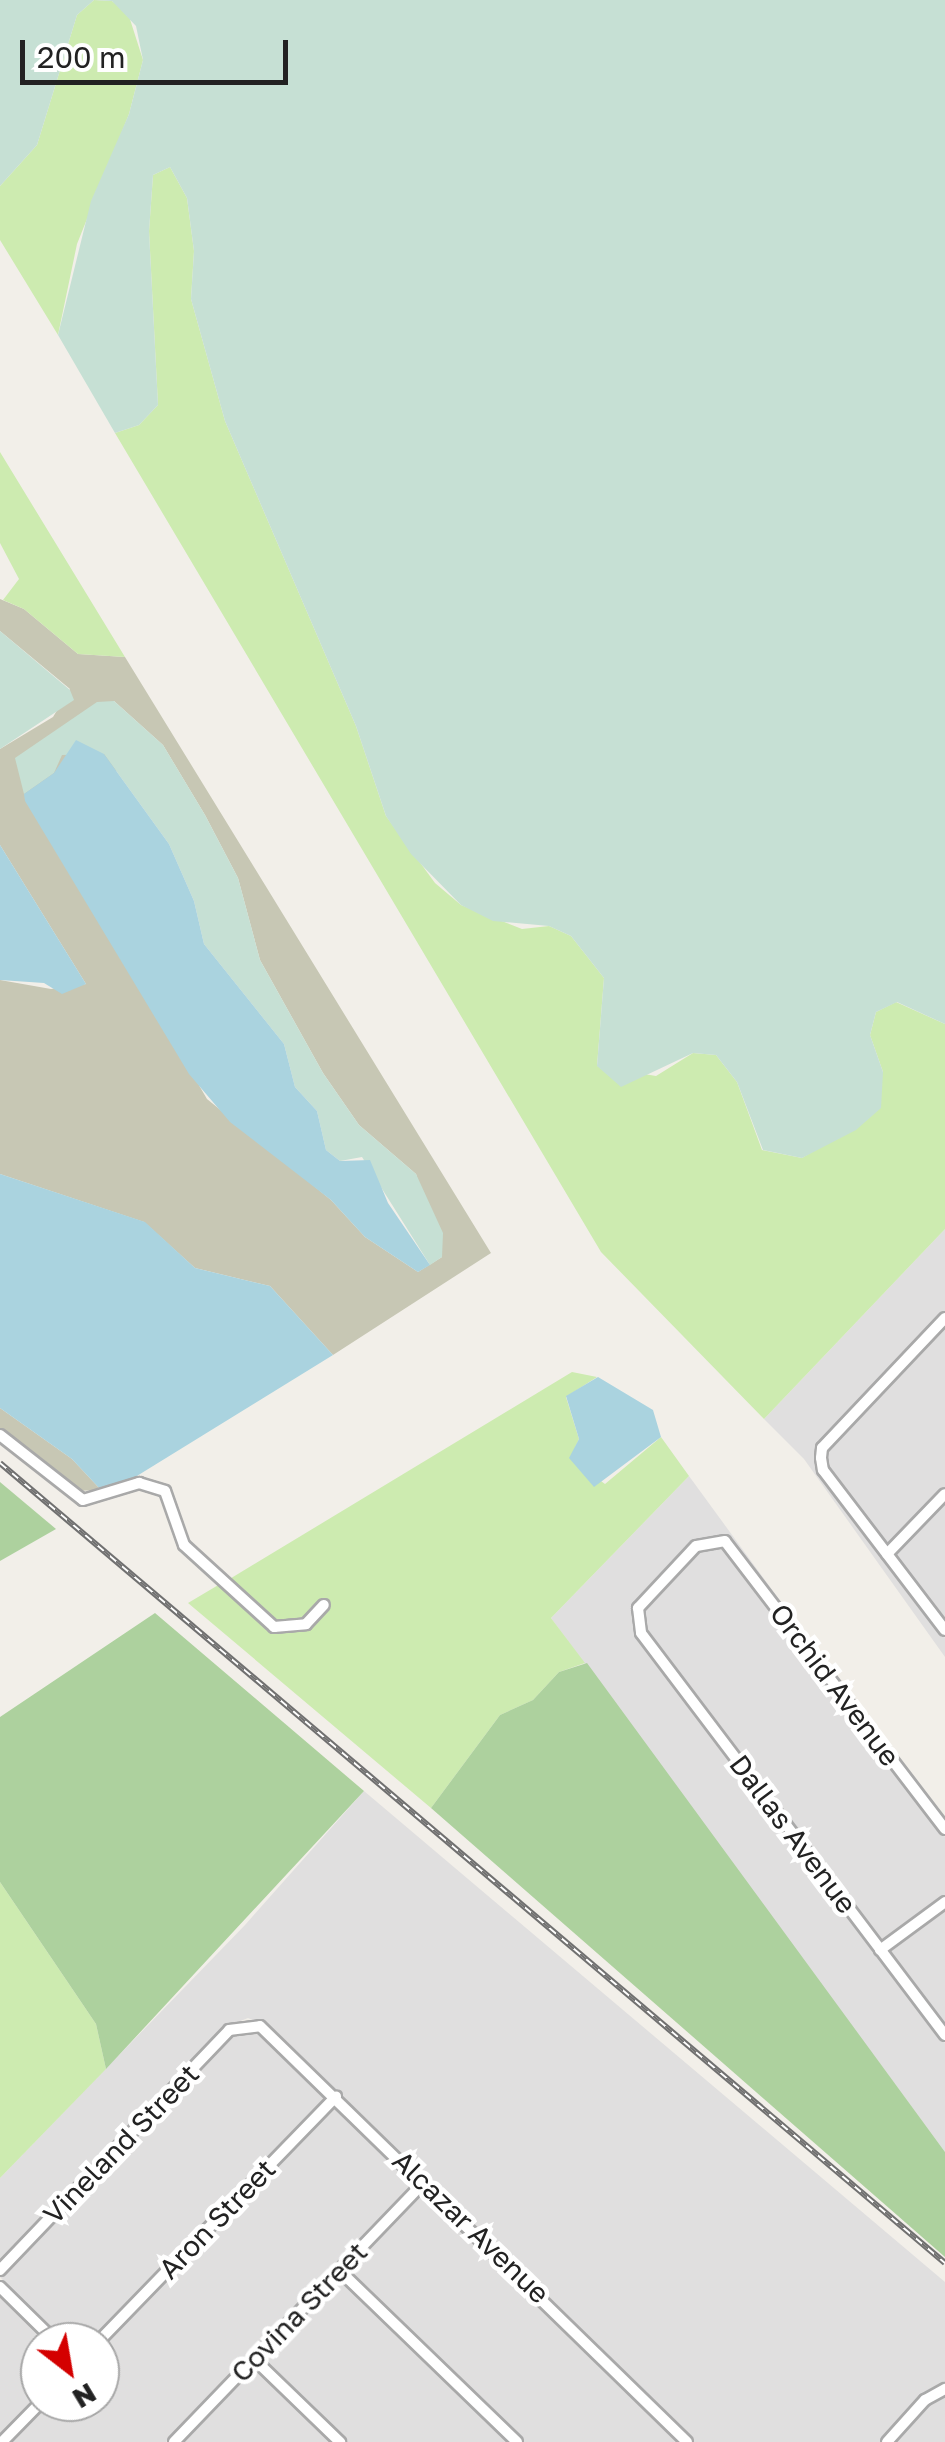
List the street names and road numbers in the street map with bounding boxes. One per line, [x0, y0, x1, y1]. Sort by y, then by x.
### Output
street label: Orchid Avenue [763, 1597, 907, 1773]
street label: Dallas Avenue [722, 1748, 864, 1920]
street label: Vineland Street [36, 2057, 206, 2231]
street label: Alcazar Avenue [386, 2144, 556, 2310]
street label: Aron Street [152, 2152, 282, 2286]
street label: Covina Street [224, 2235, 374, 2389]

